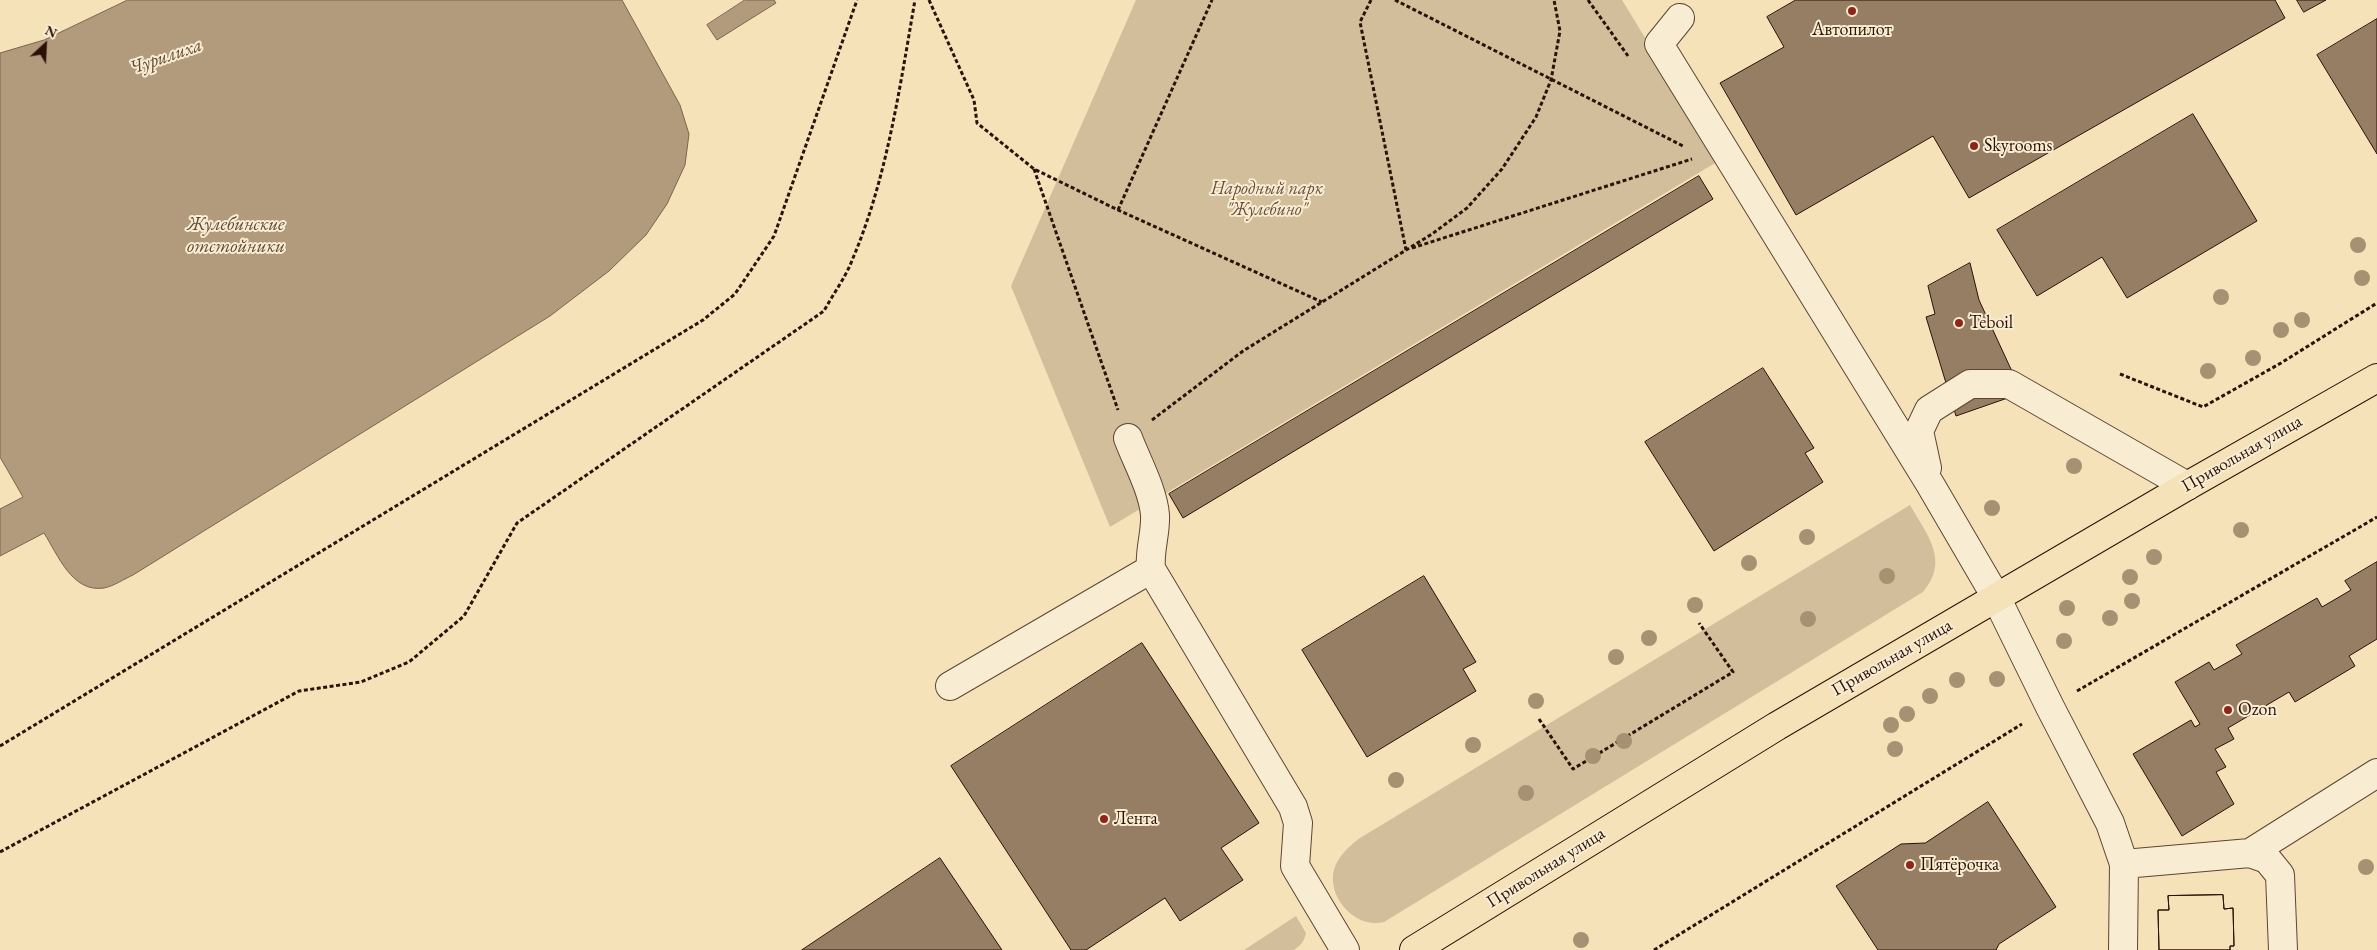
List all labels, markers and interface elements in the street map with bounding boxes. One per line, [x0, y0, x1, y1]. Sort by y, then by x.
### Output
marker: Автопилот [1846, 5, 1858, 17]
place label: Автопилот [1812, 19, 1892, 41]
north arrow [20, 20, 70, 70]
text: N [42, 21, 60, 42]
water label: Чурилиха [127, 34, 205, 80]
place label: Skyrooms [1984, 135, 2052, 157]
marker: Skyrooms [1968, 140, 1980, 152]
park label: Народный парк "Жулебино" [1211, 178, 1323, 220]
water label: Жулебинские отстойники [187, 214, 285, 258]
place label: Teboil [1969, 312, 2013, 334]
marker: Teboil [1953, 317, 1965, 329]
street label: Привольная улица [2178, 411, 2306, 497]
street label: Привольная улица [1828, 615, 1956, 701]
place label: Ozon [2238, 699, 2277, 721]
marker: Ozon [2222, 704, 2234, 716]
place label: Лента [1114, 808, 1158, 830]
marker: Лента [1098, 813, 1110, 825]
street label: Привольная улица [1483, 823, 1609, 913]
place label: Пятёрочка [1920, 854, 1999, 876]
marker: Пятёрочка [1904, 859, 1916, 871]

